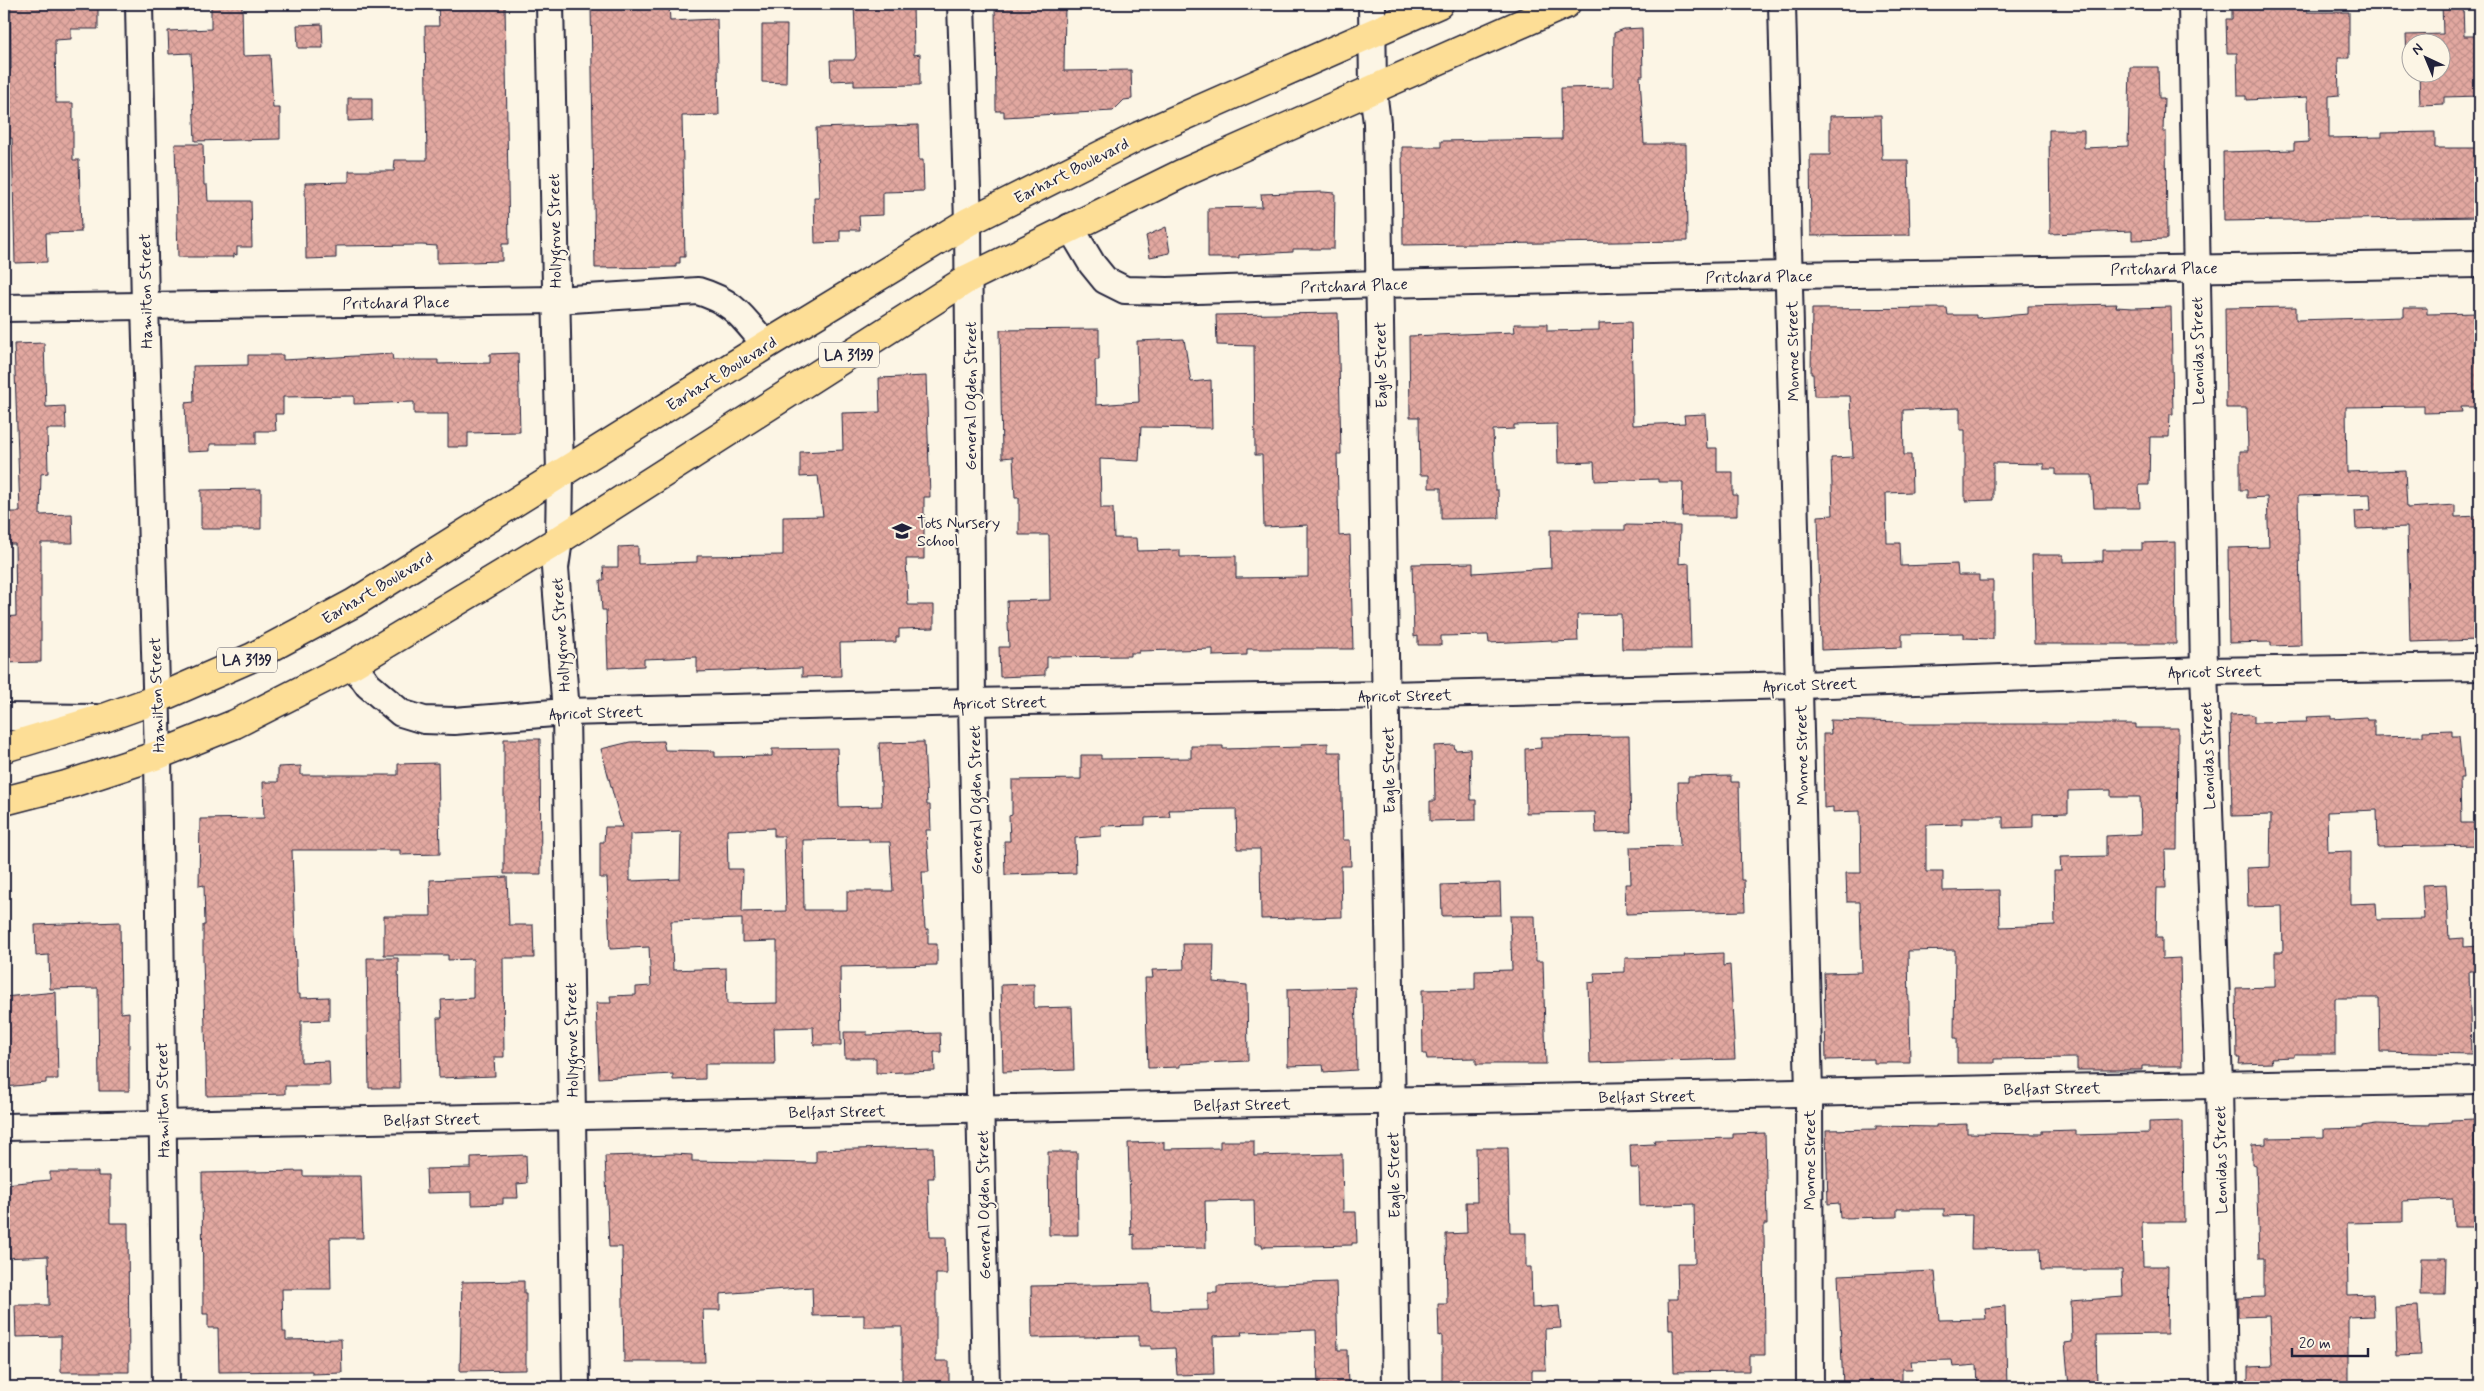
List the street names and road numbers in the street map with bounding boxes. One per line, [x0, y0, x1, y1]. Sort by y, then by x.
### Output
street label: Earhart Boulevard [1011, 133, 1133, 209]
street label: Hollygrove Street [544, 173, 568, 288]
street label: Hamilton Street [135, 233, 158, 349]
street label: Pritchard Place [2110, 258, 2218, 281]
street label: Pritchard Place [1705, 266, 1813, 289]
street label: Pritchard Place [1300, 274, 1408, 299]
street label: Pritchard Place [342, 292, 450, 315]
street label: Leonidas Street [2187, 297, 2210, 405]
street label: Monroe Street [1782, 300, 1805, 401]
street label: General Ogden Street [961, 321, 983, 471]
street label: Eagle Street [1370, 321, 1393, 408]
street label: Earhart Boulevard [663, 332, 781, 417]
road number: LA 3139 [819, 342, 879, 368]
street label: Earhart Boulevard [318, 547, 437, 630]
street label: Hollygrove Street [547, 577, 577, 693]
street label: Hamilton Street [145, 636, 170, 753]
road number: LA 3139 [217, 648, 277, 672]
street label: Apricot Street [2168, 661, 2263, 685]
street label: Apricot Street [1763, 673, 1858, 699]
street label: Apricot Street [1358, 685, 1453, 709]
street label: Apricot Street [953, 692, 1048, 716]
street label: Apricot Street [549, 701, 644, 727]
street label: Leonidas Street [2196, 702, 2221, 810]
street label: Monroe Street [1791, 704, 1814, 805]
street label: General Ogden Street [965, 725, 989, 875]
street label: Eagle Street [1378, 726, 1401, 813]
street label: Hollygrove Street [561, 982, 585, 1097]
street label: Hamilton Street [152, 1042, 175, 1158]
street label: Belfast Street [2003, 1078, 2101, 1101]
street label: Belfast Street [1598, 1086, 1696, 1109]
street label: Belfast Street [1193, 1094, 1291, 1117]
street label: Belfast Street [788, 1101, 886, 1124]
street label: Leonidas Street [2210, 1106, 2233, 1214]
street label: Belfast Street [383, 1109, 481, 1132]
street label: Monroe Street [1800, 1109, 1821, 1210]
street label: General Ogden Street [973, 1130, 997, 1280]
street label: Eagle Street [1383, 1131, 1406, 1218]

